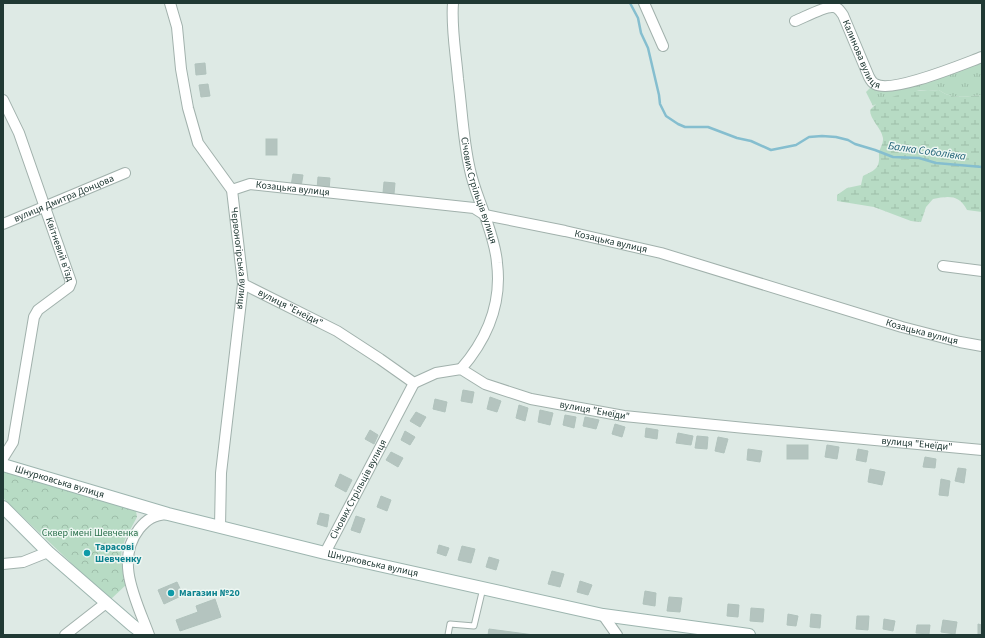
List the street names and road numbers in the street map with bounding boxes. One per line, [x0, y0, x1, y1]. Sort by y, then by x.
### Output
street label: Калинова вулиця [839, 18, 882, 93]
street label: Січових Стрільців вулиця [457, 136, 500, 245]
street label: вулиця Дмитра Донцова [12, 171, 116, 226]
street label: Козацька вулиця [255, 178, 331, 200]
street label: Червоногірська вулиця [227, 206, 250, 310]
street label: Квітневий в'їзд [42, 216, 77, 284]
street label: Козацька вулиця [573, 226, 649, 257]
street label: вулиця "Енеїди" [255, 286, 325, 330]
street label: Козацька вулиця [884, 315, 960, 348]
street label: вулиця "Енеїди" [558, 397, 631, 424]
street label: вулиця "Енеїди" [881, 434, 953, 454]
street label: Січових Стрільців вулиця [326, 437, 390, 542]
street label: Шнурковська вулиця [13, 462, 106, 502]
street label: Шнурковська вулиця [326, 547, 420, 581]

